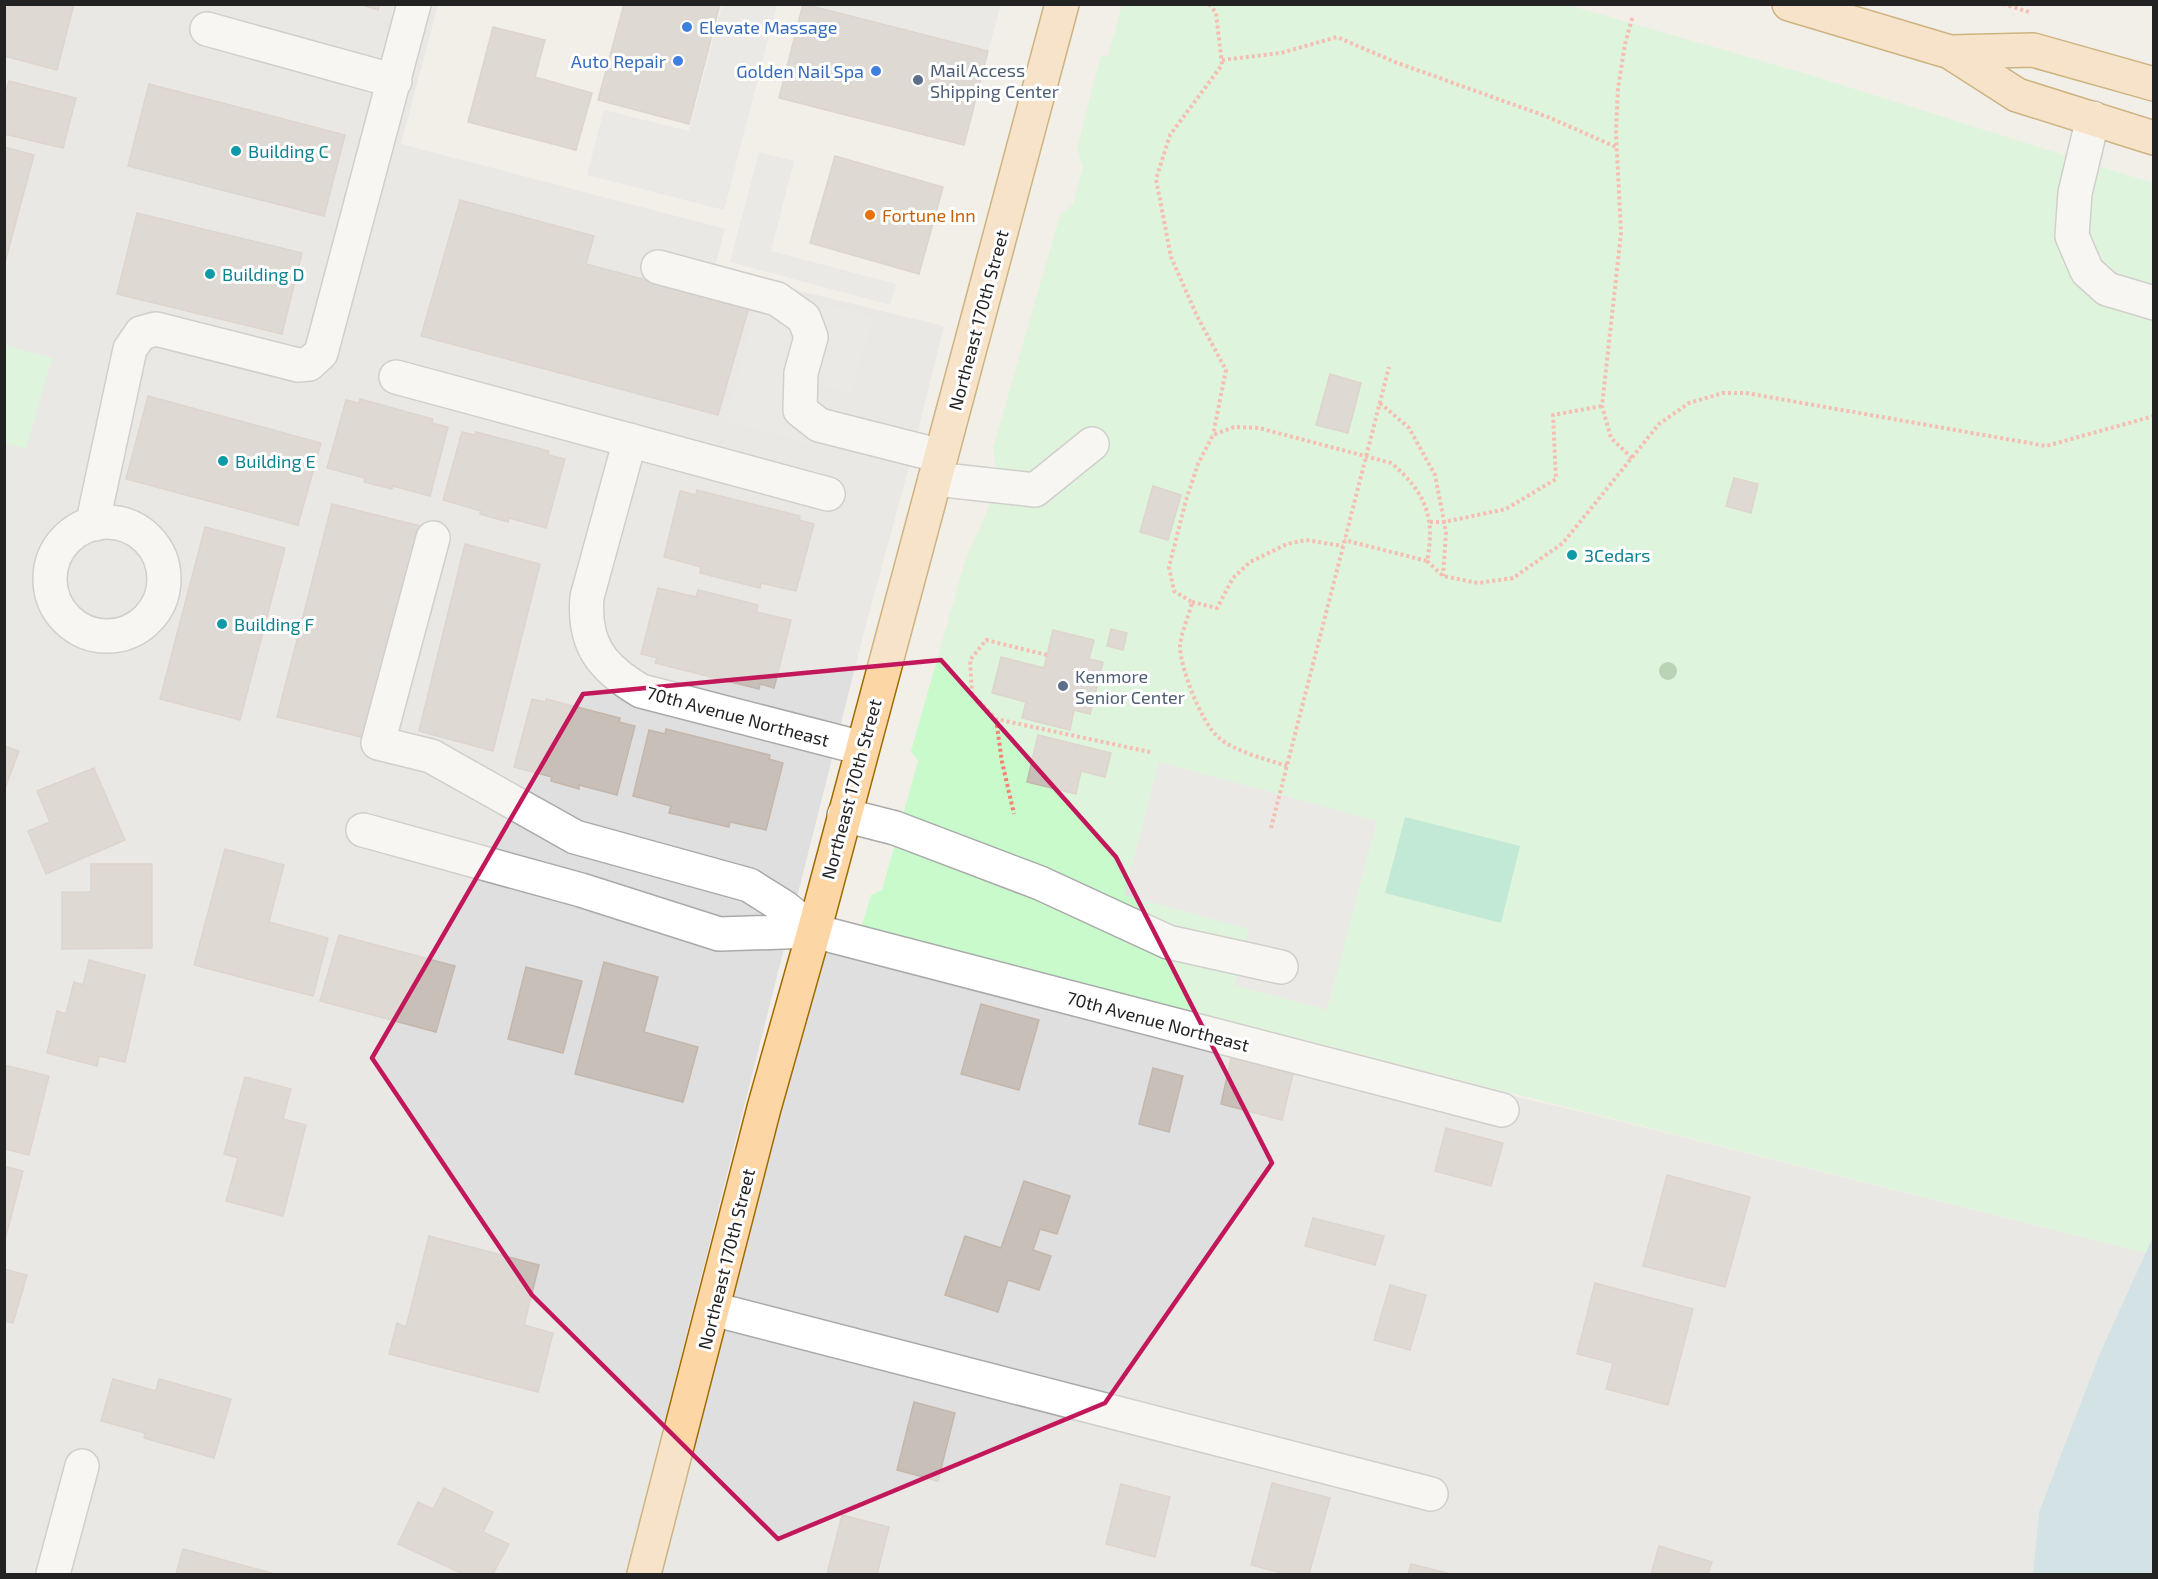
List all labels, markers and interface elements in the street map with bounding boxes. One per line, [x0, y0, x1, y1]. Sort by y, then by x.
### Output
place label: Elevate Massage [699, 16, 837, 38]
marker: Elevate Massage [680, 20, 694, 34]
place label: Auto Repair [571, 50, 666, 72]
marker: Auto Repair [671, 54, 685, 68]
place label: Mail Access Shipping Center [930, 59, 1059, 102]
place label: Golden Nail Spa [736, 60, 864, 82]
marker: Golden Nail Spa [869, 64, 883, 78]
marker: Mail Access Shipping Center [911, 73, 925, 87]
place label: Building C [248, 140, 329, 162]
marker: Building C [229, 144, 243, 158]
place label: Fortune Inn [882, 204, 976, 226]
marker: Fortune Inn [863, 208, 877, 222]
street label: Northeast 170th Street [943, 227, 1013, 412]
place label: Building D [222, 263, 304, 285]
marker: Building D [203, 267, 217, 281]
place label: Building E [235, 450, 316, 472]
marker: Building E [216, 454, 230, 468]
place label: 3Cedars [1584, 544, 1651, 566]
marker: 3Cedars [1565, 548, 1579, 562]
place label: Building F [234, 613, 315, 635]
marker: Building F [215, 617, 229, 631]
place label: Kenmore Senior Center [1075, 665, 1185, 708]
marker: Kenmore Senior Center [1056, 679, 1070, 693]
street label: 70th Avenue Northeast [644, 681, 832, 751]
street label: Northeast 170th Street [816, 696, 886, 881]
street label: 70th Avenue Northeast [1064, 986, 1252, 1056]
street label: Northeast 170th Street [693, 1166, 759, 1352]

